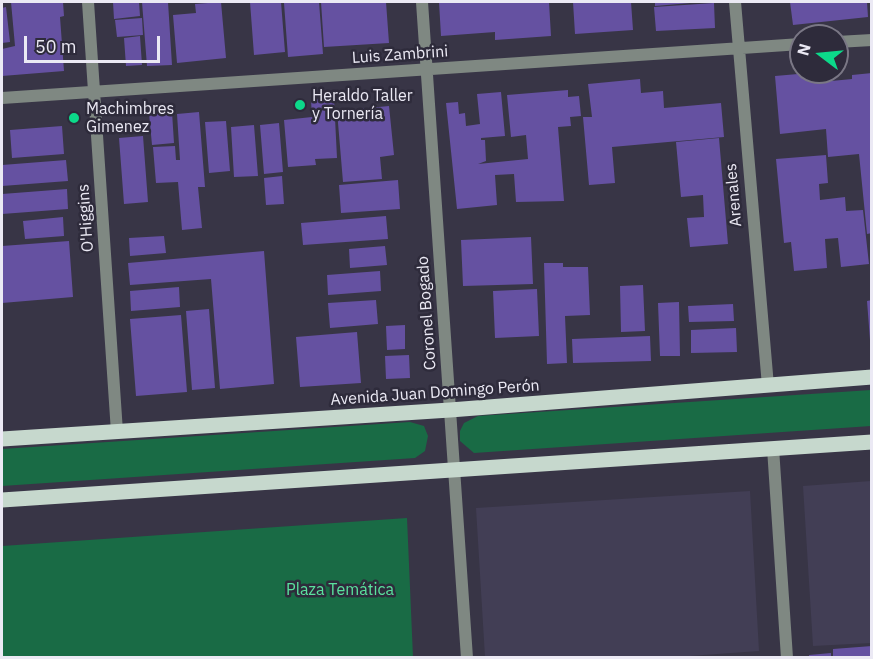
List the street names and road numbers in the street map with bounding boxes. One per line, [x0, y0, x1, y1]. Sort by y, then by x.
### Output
street label: Luis Zambrini [351, 42, 449, 68]
street label: Arenales [722, 163, 746, 227]
street label: O'Higgins [74, 183, 98, 253]
street label: Coronel Bogado [413, 255, 441, 371]
street label: Avenida Juan Domingo Perón [330, 376, 540, 410]

